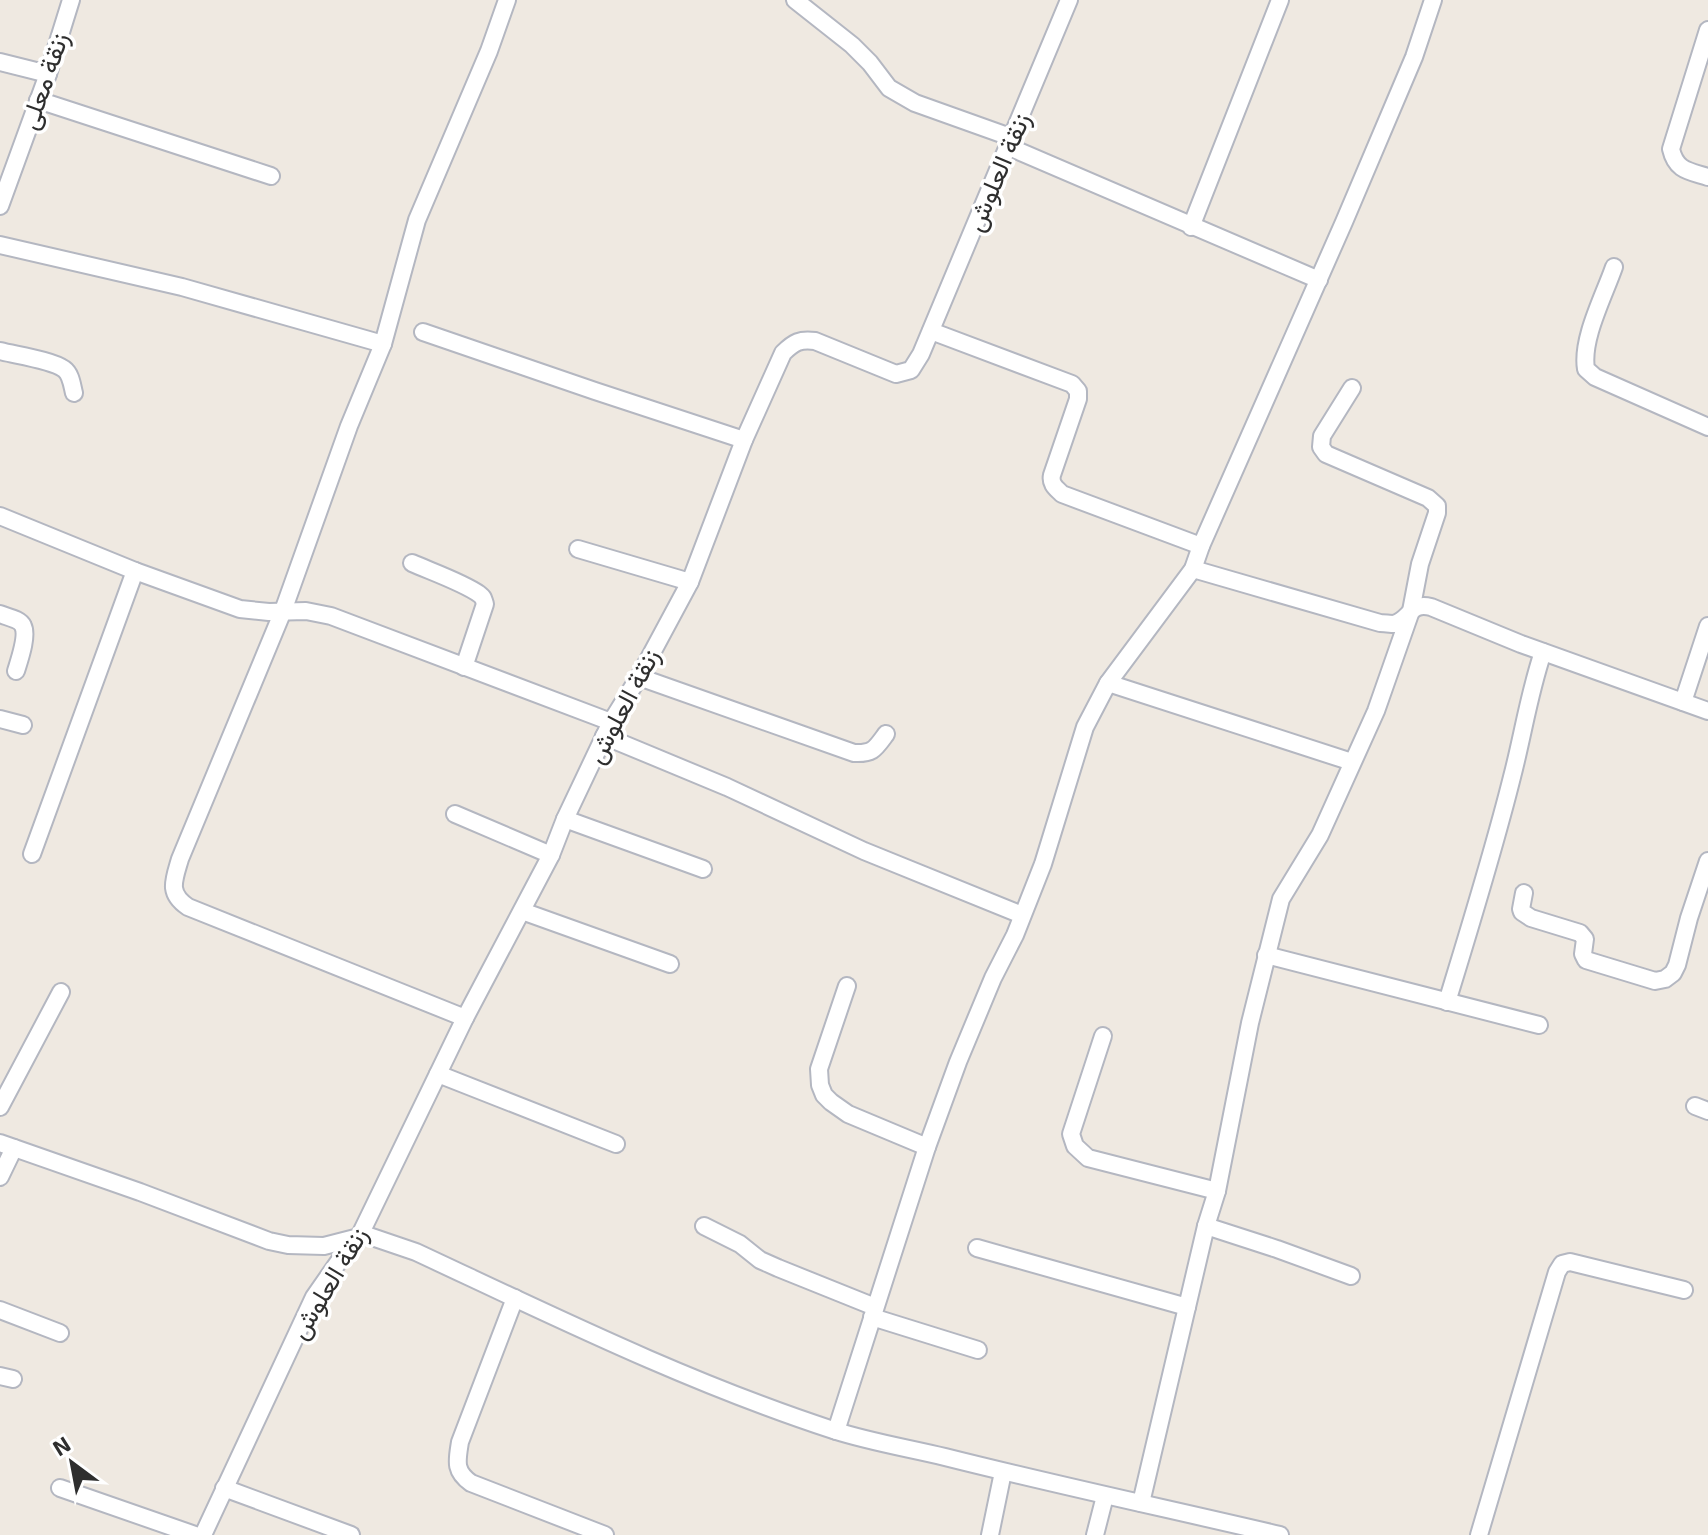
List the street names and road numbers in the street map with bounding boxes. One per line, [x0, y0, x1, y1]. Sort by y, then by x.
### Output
street label: زنقة معلى [12, 28, 76, 134]
street label: زنقة العلوش [958, 107, 1037, 236]
street label: زنقة العلوش [578, 643, 667, 769]
street label: زنقة العلوش [282, 1220, 375, 1345]

